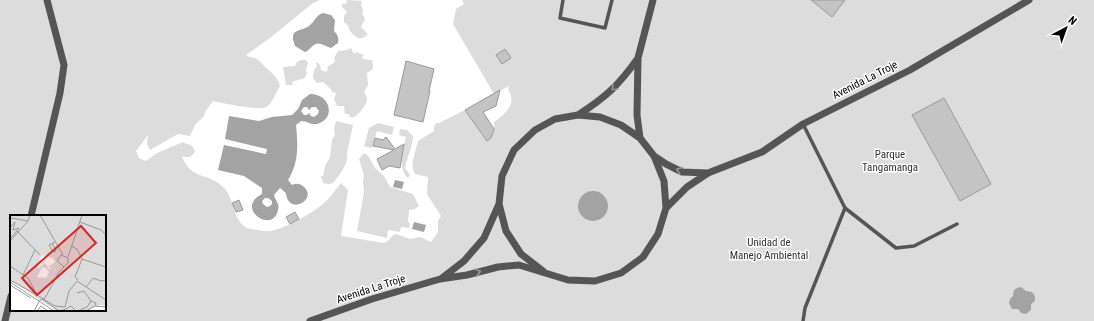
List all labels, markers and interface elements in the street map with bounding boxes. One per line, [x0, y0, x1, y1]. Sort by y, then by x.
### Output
north arrow [1046, 8, 1086, 48]
text: N [1065, 14, 1079, 28]
street label: Avenida La Troje [830, 58, 900, 102]
one-way arrow [611, 83, 619, 91]
park label: Parque Tangamanga [862, 148, 918, 174]
one-way arrow [676, 166, 683, 174]
inset map [10, 215, 106, 311]
park label: Unidad de Manejo Ambiental [730, 236, 808, 262]
one-way arrow [475, 268, 482, 276]
street label: Avenida La Troje [335, 272, 407, 306]

